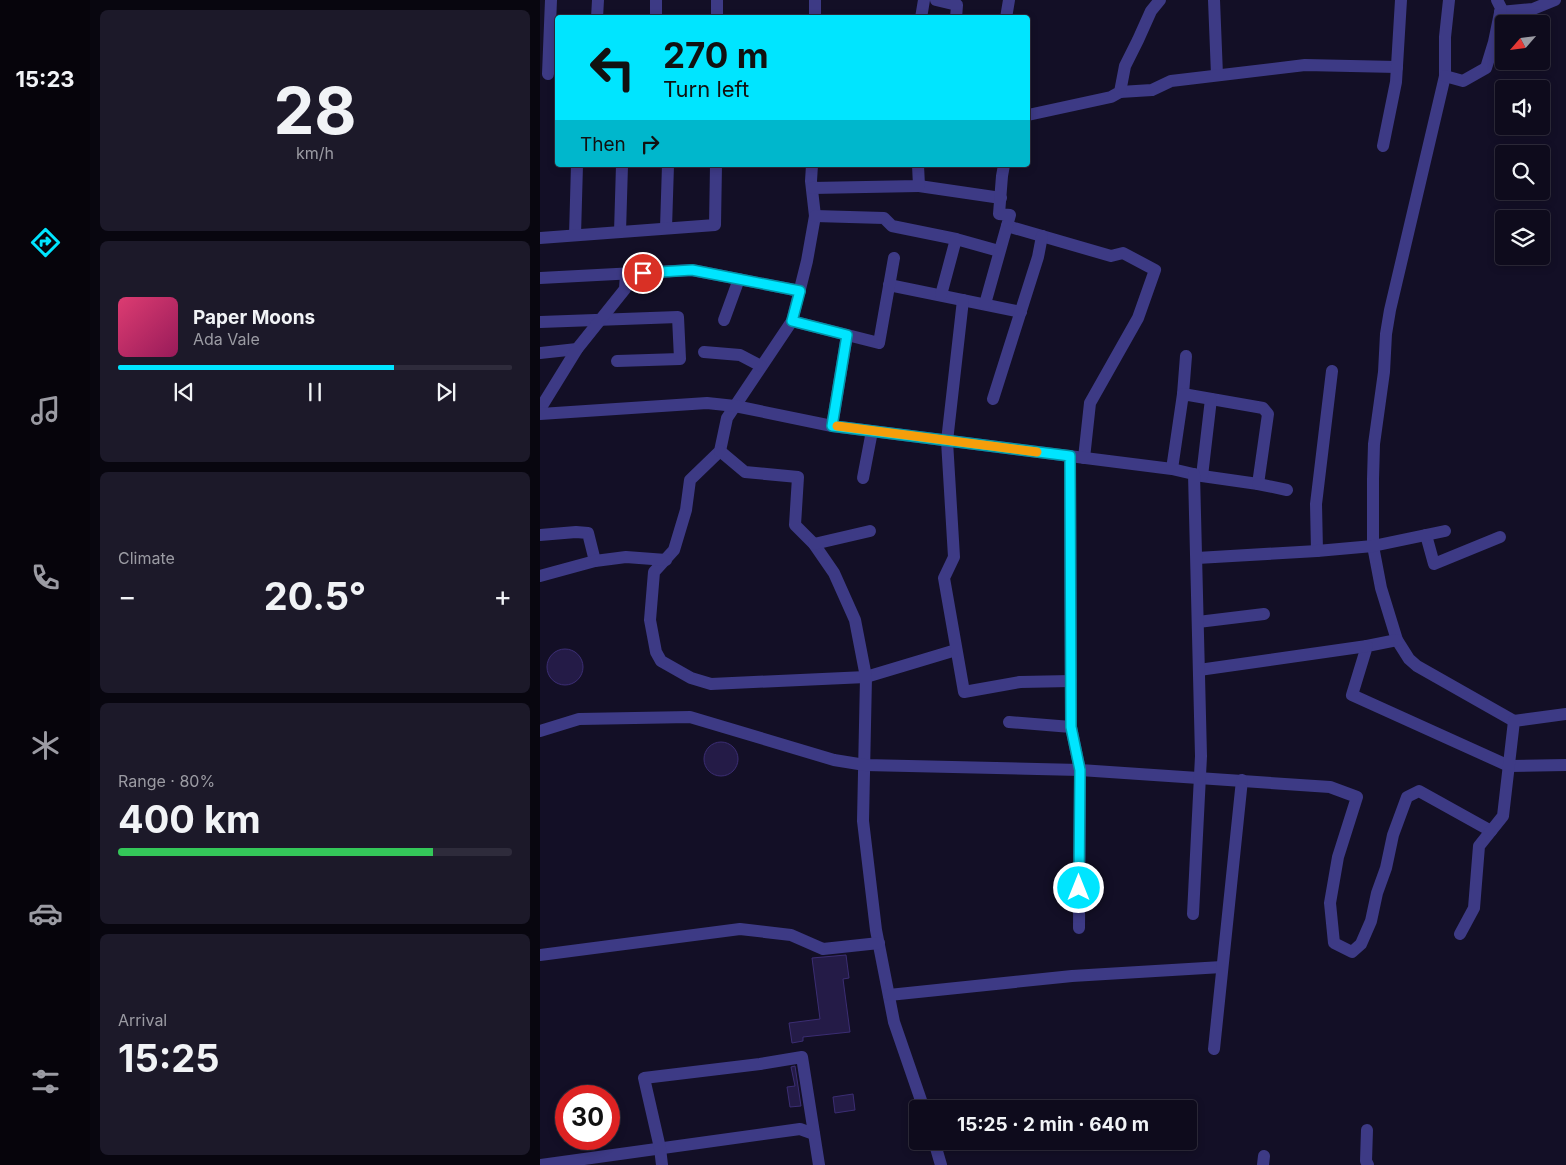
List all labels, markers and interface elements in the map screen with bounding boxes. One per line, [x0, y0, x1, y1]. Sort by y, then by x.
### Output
north arrow [1495, 15, 1550, 70]
map controls [1495, 15, 1550, 265]
text: 270 m [663, 34, 769, 76]
icon: left [580, 35, 645, 100]
text: 15:23 [16, 66, 74, 92]
text: 28 [273, 71, 357, 150]
text: Turn left [663, 76, 749, 102]
button: sound [1495, 80, 1550, 135]
icon: right [636, 130, 664, 158]
text: Then [580, 133, 626, 156]
text: km/h [296, 143, 334, 163]
button: search [1495, 145, 1550, 200]
button: layers [1495, 210, 1550, 265]
icon: directions [28, 225, 63, 260]
pin [622, 252, 664, 294]
icon: arrive [629, 259, 657, 287]
text: Paper Moons [193, 306, 315, 329]
text: Ada Vale [193, 329, 260, 349]
icon: previous [170, 378, 198, 406]
icon: pause [301, 378, 329, 406]
icon: next [432, 378, 460, 406]
icon: music [28, 393, 63, 428]
text: Climate [118, 548, 175, 568]
icon: phone [28, 560, 63, 595]
text: 20.5° [264, 573, 366, 619]
text: − [118, 579, 137, 613]
text: + [493, 579, 512, 613]
icon: climate [28, 728, 63, 763]
text: Range · 80% [118, 771, 215, 791]
text: 400 km [118, 796, 261, 842]
position arrow [1052, 861, 1104, 913]
icon: car [28, 896, 63, 931]
text: Arrival [118, 1010, 167, 1030]
text: 15:25 [118, 1035, 220, 1081]
icon: filters [28, 1064, 63, 1099]
speed limit sign: 30 [555, 1085, 620, 1150]
text: 15:25 · 2 min · 640 m [957, 1113, 1149, 1136]

